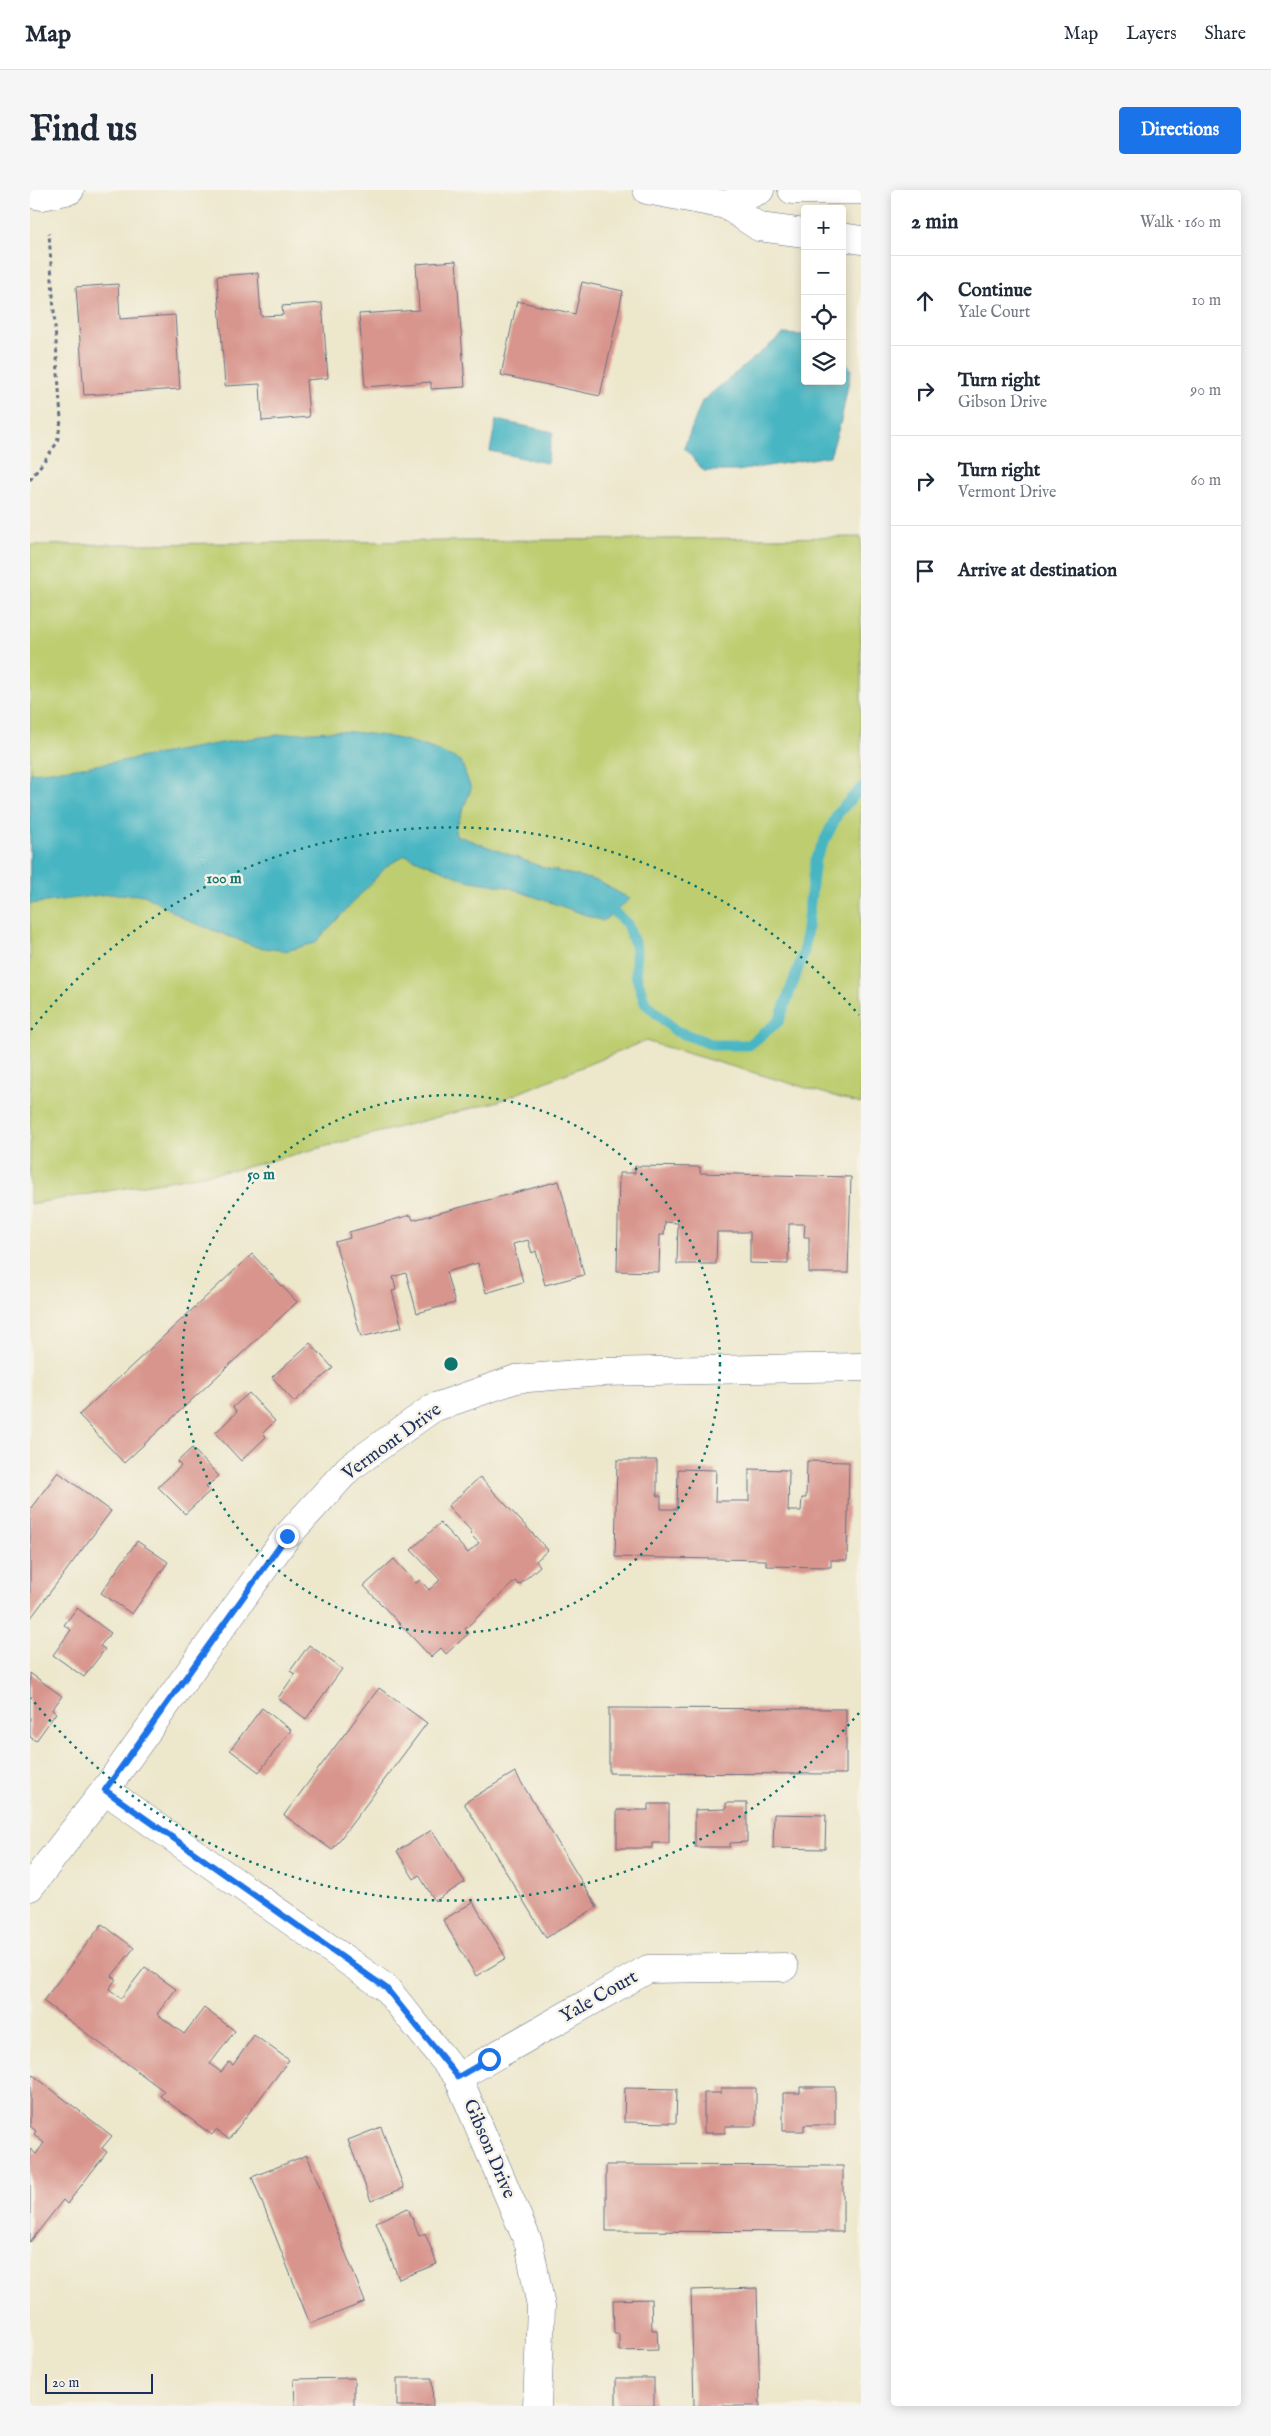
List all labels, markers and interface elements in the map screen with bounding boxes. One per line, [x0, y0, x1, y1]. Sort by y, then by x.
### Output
text: Map [25, 19, 71, 50]
text: Map [1064, 23, 1098, 46]
text: Layers [1126, 23, 1177, 46]
text: Share [1205, 23, 1246, 46]
button: Directions [1119, 107, 1241, 154]
text: Find us [30, 108, 137, 153]
map controls [801, 205, 846, 385]
button: + [801, 205, 846, 250]
text: 2 min [911, 209, 958, 236]
text: Walk · 160 m [1140, 213, 1221, 233]
button: − [801, 250, 846, 295]
text: Continue [958, 279, 1032, 303]
icon: ahead [911, 287, 939, 315]
text: 10 m [1191, 291, 1221, 311]
button: locate [801, 295, 846, 340]
text: Yale Court [958, 303, 1030, 323]
button: layers [801, 340, 846, 385]
text: Turn right [958, 369, 1040, 393]
icon: right [911, 377, 939, 405]
text: 90 m [1190, 381, 1221, 401]
text: Gibson Drive [958, 393, 1047, 413]
text: Turn right [958, 459, 1040, 483]
icon: right [911, 467, 939, 495]
text: 60 m [1191, 471, 1221, 491]
text: Vermont Drive [958, 483, 1056, 503]
icon: arrive [911, 557, 939, 585]
text: Arrive at destination [958, 559, 1117, 583]
text: 100 m [206, 869, 242, 888]
text: 50 m [247, 1165, 275, 1184]
centre of rings [442, 1355, 460, 1373]
street label: Vermont Drive [337, 1398, 447, 1487]
route end [276, 1525, 299, 1548]
street label: Yale Court [556, 1965, 643, 2029]
route start [478, 2048, 501, 2071]
street label: Gibson Drive [457, 2096, 521, 2203]
scale bar [45, 2371, 152, 2394]
text: 20 m [52, 2374, 79, 2392]

